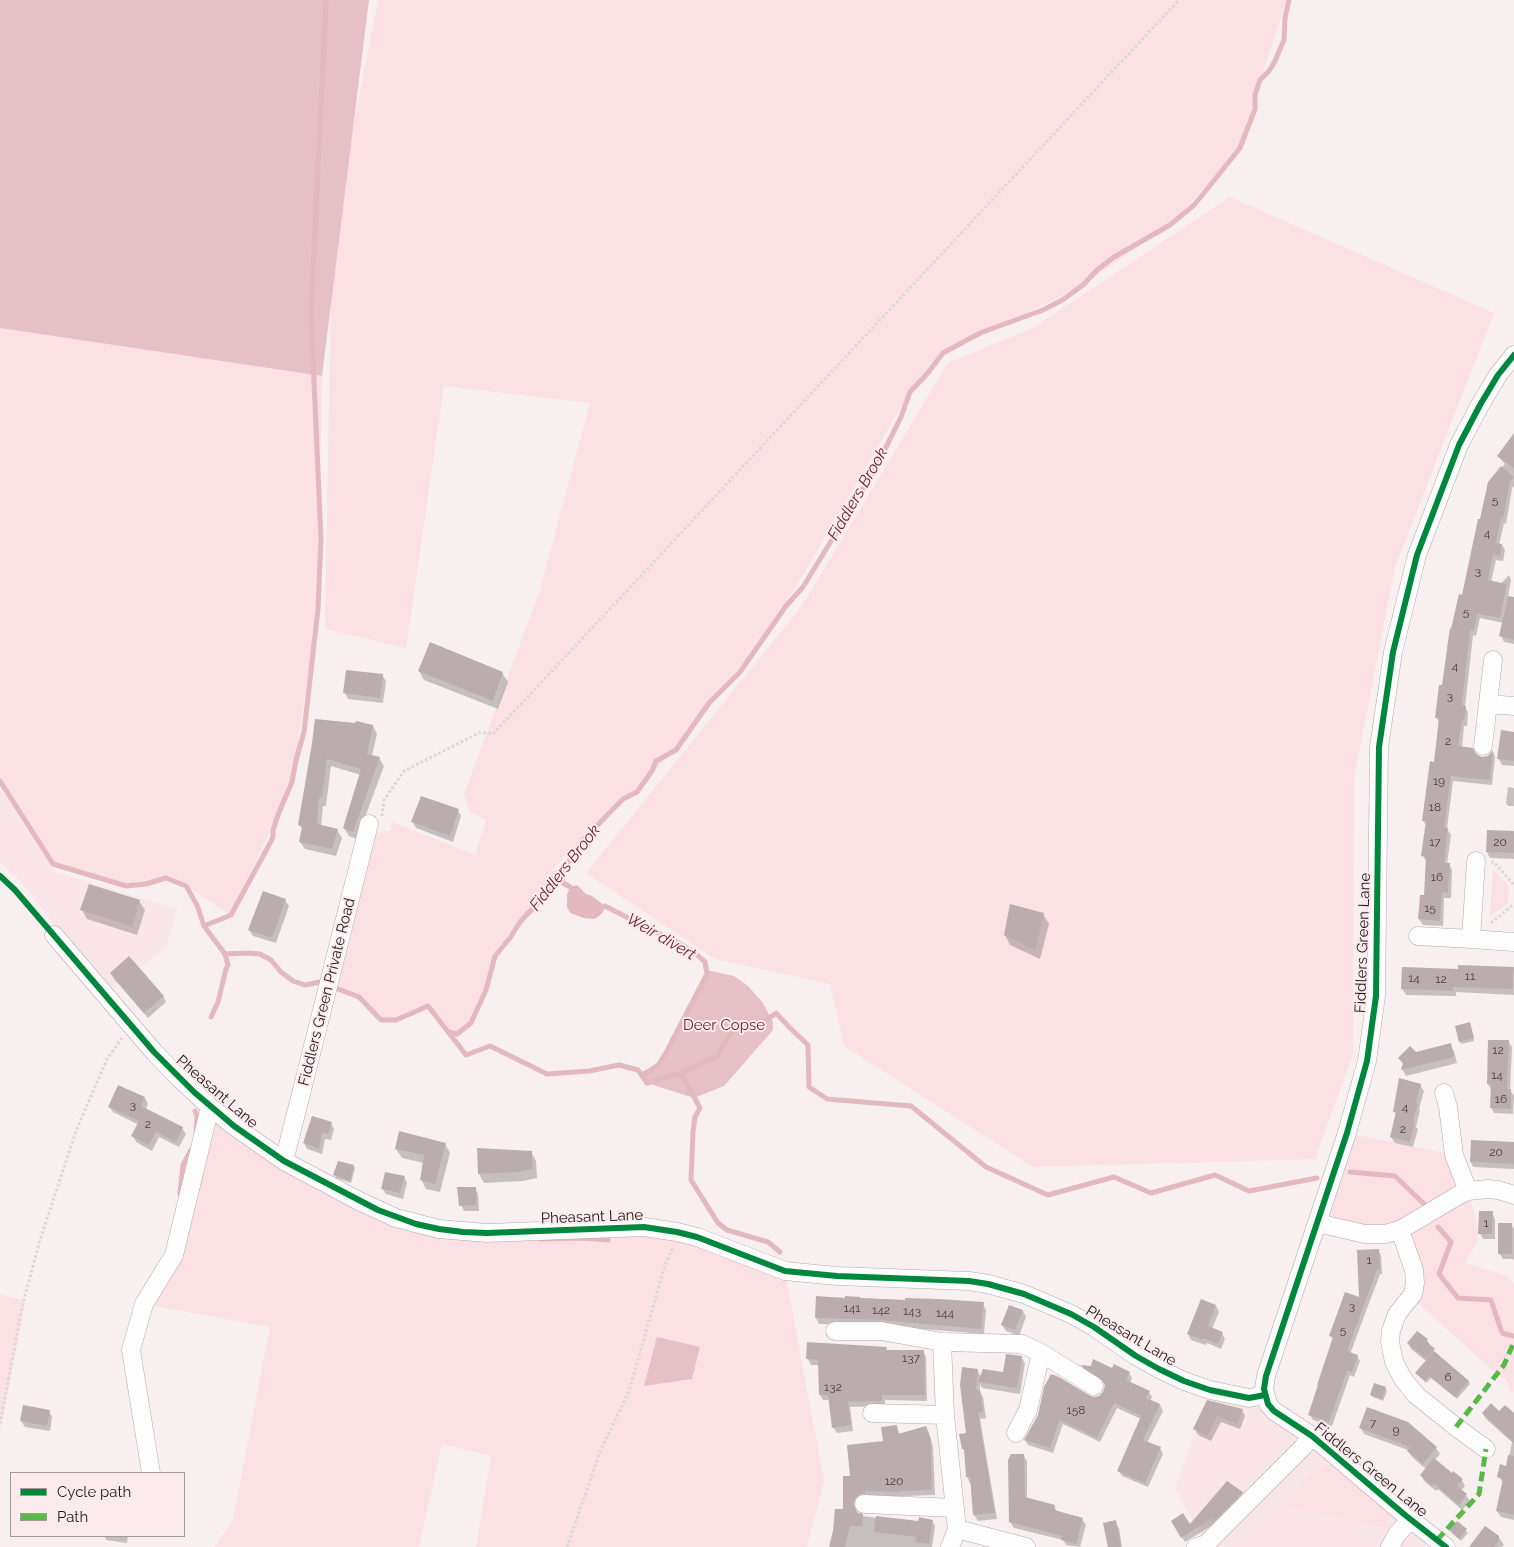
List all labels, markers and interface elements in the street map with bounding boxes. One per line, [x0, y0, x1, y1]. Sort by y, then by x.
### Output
water label: Fiddlers Brook [824, 444, 892, 544]
house number: 5 [1492, 493, 1498, 507]
house number: 4 [1484, 526, 1490, 540]
house number: 3 [1475, 564, 1481, 578]
house number: 5 [1463, 605, 1469, 619]
house number: 4 [1452, 659, 1458, 673]
house number: 3 [1447, 689, 1453, 703]
house number: 2 [1445, 734, 1451, 748]
house number: 19 [1433, 774, 1445, 788]
house number: 18 [1429, 800, 1441, 814]
water label: Fiddlers Brook [526, 821, 604, 915]
house number: 17 [1429, 835, 1441, 849]
house number: 20 [1493, 835, 1507, 849]
house number: 16 [1431, 870, 1443, 884]
street label: Fiddlers Green Lane [1352, 873, 1374, 1013]
street label: Fiddlers Green Private Road [295, 896, 359, 1088]
house number: 15 [1424, 901, 1436, 915]
water label: Weir divert [623, 910, 699, 964]
house number: 11 [1465, 969, 1475, 983]
house number: 14 [1408, 971, 1420, 985]
house number: 12 [1435, 972, 1447, 986]
park label: Deer Copse [683, 1016, 765, 1034]
house number: 12 [1492, 1043, 1504, 1057]
street label: Pheasant Lane [172, 1052, 262, 1132]
house number: 14 [1491, 1068, 1503, 1082]
house number: 16 [1495, 1092, 1507, 1106]
house number: 3 [130, 1098, 136, 1112]
house number: 4 [1402, 1100, 1408, 1114]
house number: 2 [145, 1117, 151, 1131]
house number: 2 [1400, 1122, 1406, 1136]
house number: 20 [1489, 1145, 1503, 1159]
street label: Pheasant Lane [540, 1206, 644, 1228]
house number: 1 [1483, 1216, 1489, 1230]
house number: 1 [1366, 1253, 1372, 1267]
house number: 3 [1349, 1299, 1355, 1313]
house number: 141 [844, 1301, 860, 1315]
street label: Pheasant Lane [1082, 1302, 1180, 1370]
house number: 142 [872, 1303, 890, 1317]
house number: 143 [903, 1304, 921, 1318]
house number: 144 [936, 1306, 954, 1320]
house number: 5 [1340, 1323, 1346, 1337]
house number: 137 [902, 1351, 920, 1365]
house number: 6 [1444, 1370, 1452, 1384]
house number: 132 [824, 1380, 842, 1394]
house number: 158 [1067, 1403, 1085, 1417]
house number: 7 [1370, 1416, 1376, 1430]
street label: Fiddlers Green Lane [1311, 1419, 1431, 1521]
house number: 9 [1392, 1423, 1400, 1437]
legend [10, 1472, 185, 1537]
house number: 120 [885, 1474, 903, 1488]
text: Cycle path [57, 1483, 131, 1501]
text: Path [57, 1508, 88, 1526]

